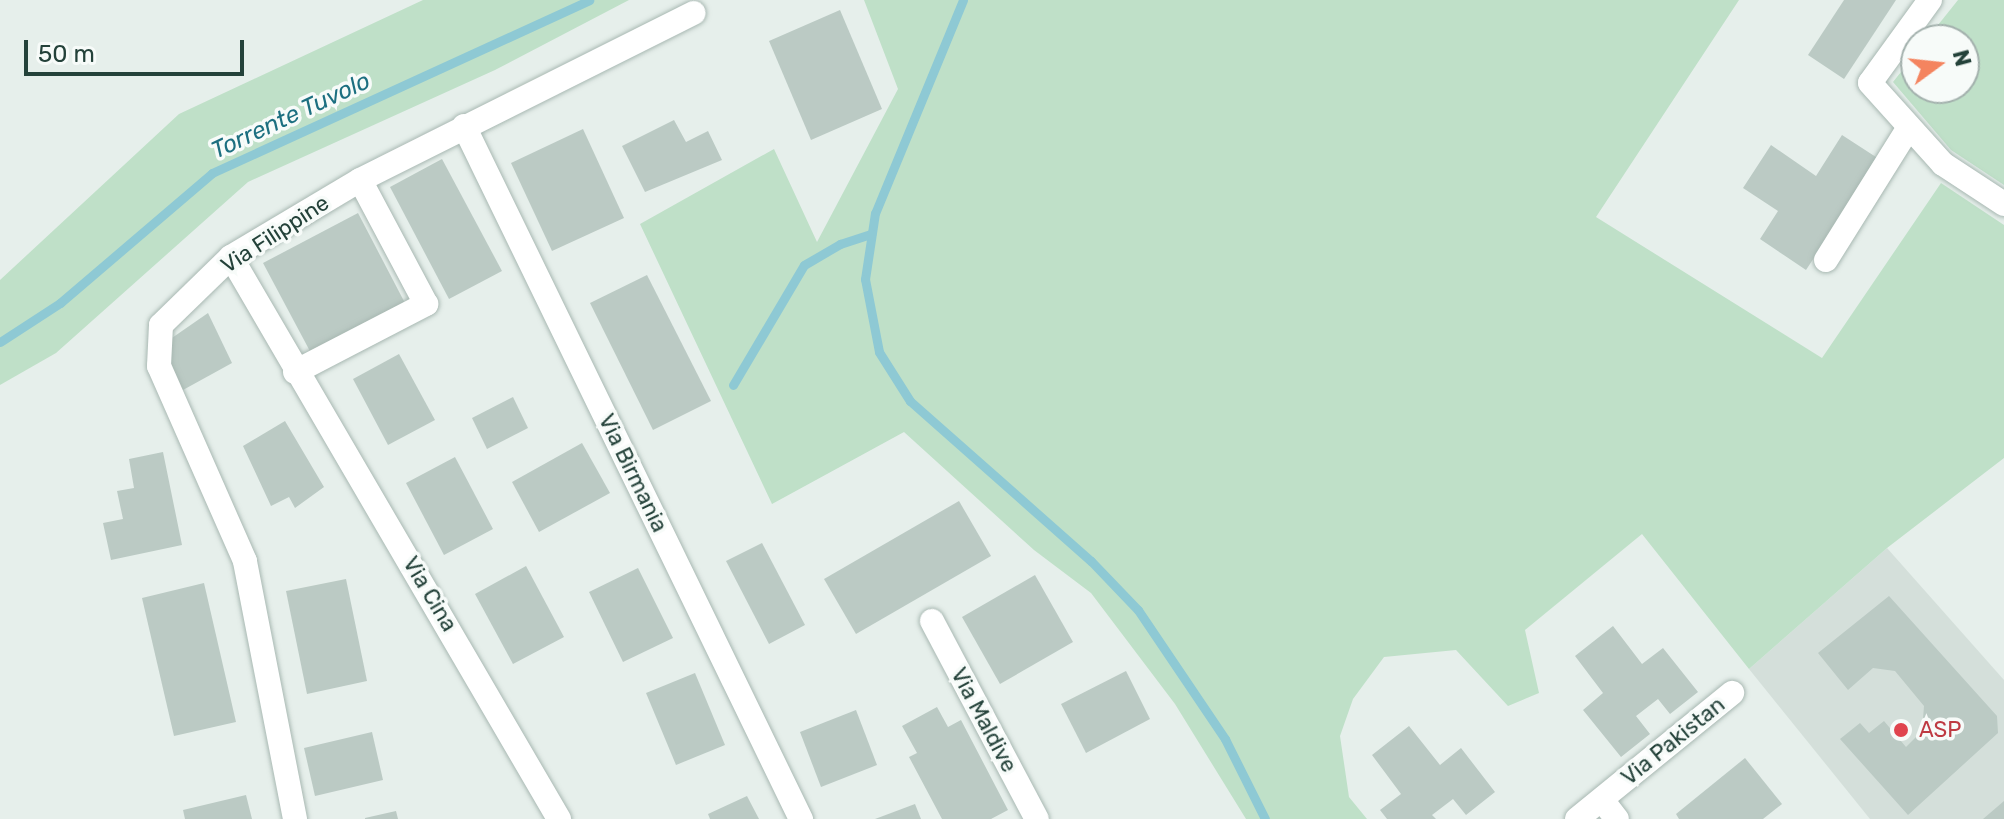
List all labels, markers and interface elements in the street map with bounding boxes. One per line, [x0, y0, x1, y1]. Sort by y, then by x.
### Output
scale bar [28, 24, 248, 74]
north arrow [1900, 24, 1980, 104]
text: 50 m [38, 40, 95, 68]
text: N [1947, 47, 1977, 69]
water label: Torrente Tuvolo [207, 66, 375, 166]
street label: Via Filippine [216, 189, 334, 279]
street label: Via Birmania [593, 410, 673, 536]
street label: Via Cina [397, 552, 463, 636]
street label: Via Maldive [945, 663, 1023, 777]
street label: Via Pakistan [1616, 691, 1730, 791]
place label: ASP [1919, 717, 1961, 743]
marker: ASP [1890, 719, 1912, 741]

